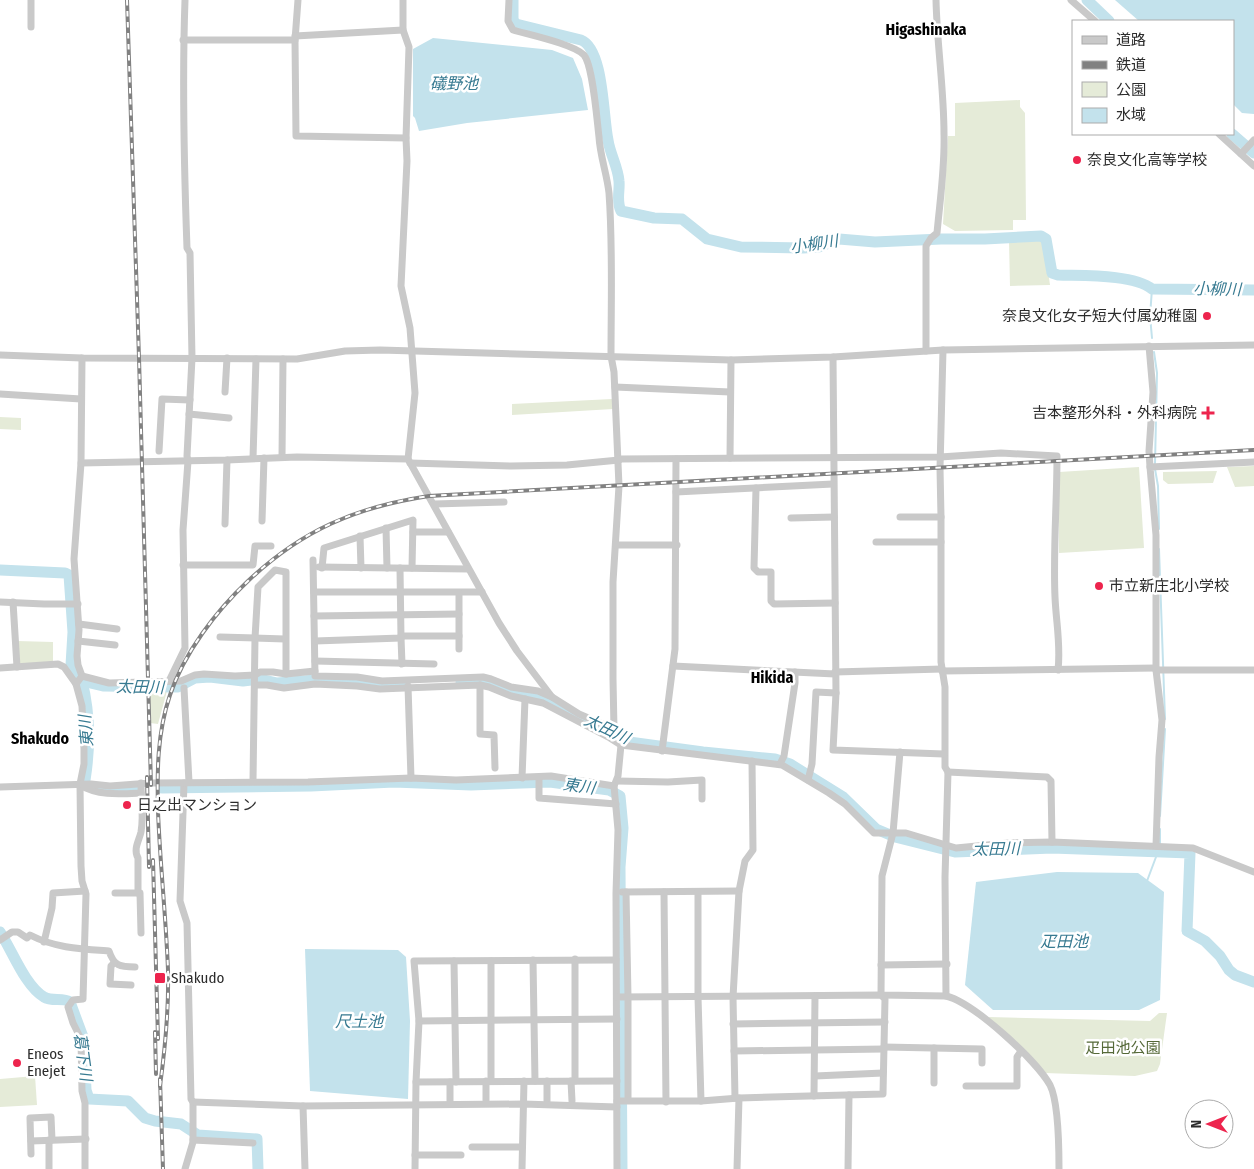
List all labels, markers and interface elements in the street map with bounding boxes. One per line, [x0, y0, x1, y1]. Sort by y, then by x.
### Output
district label: Higashinaka [886, 20, 967, 39]
legend [1072, 20, 1234, 135]
text: 道路 [1116, 31, 1146, 49]
text: 鉄道 [1116, 56, 1146, 74]
water label: 礒野池 [430, 74, 480, 93]
text: 公園 [1116, 81, 1146, 99]
text: 水域 [1116, 106, 1146, 124]
place label: 奈良文化高等学校 [1087, 151, 1207, 169]
marker: 奈良文化高等学校 [1071, 154, 1083, 166]
water label: 小柳川 [789, 231, 841, 257]
water label: 小柳川 [1193, 279, 1243, 299]
place label: 奈良文化女子短大付属幼稚園 [1002, 307, 1197, 325]
marker: 奈良文化女子短大付属幼稚園 [1201, 310, 1213, 322]
place label: 吉本整形外科・外科病院 [1032, 404, 1197, 422]
marker: 吉本整形外科・外科病院 [1201, 406, 1215, 420]
place label: 市立新庄北小学校 [1109, 577, 1229, 595]
marker: 市立新庄北小学校 [1093, 580, 1105, 592]
district label: Hikida [751, 668, 793, 687]
water label: 太田川 [116, 677, 166, 697]
water label: 太田川 [581, 710, 635, 749]
water label: 東川 [75, 712, 97, 748]
district label: Shakudo [11, 729, 70, 748]
water label: 東川 [562, 774, 598, 798]
place label: 日之出マンション [137, 796, 257, 814]
marker: 日之出マンション [121, 799, 133, 811]
water label: 太田川 [972, 839, 1022, 859]
water label: 疋田池 [1040, 932, 1090, 951]
place label: Shakudo [171, 969, 224, 987]
marker: Shakudo [153, 971, 167, 985]
water label: 尺土池 [335, 1012, 385, 1031]
water label: 葛下川 [70, 1032, 96, 1084]
park label: 疋田池公園 [1085, 1039, 1161, 1057]
place label: Eneos Enejet [27, 1045, 65, 1080]
marker: Eneos Enejet [11, 1057, 23, 1069]
north arrow [1184, 1099, 1234, 1149]
text: N [1188, 1120, 1205, 1128]

